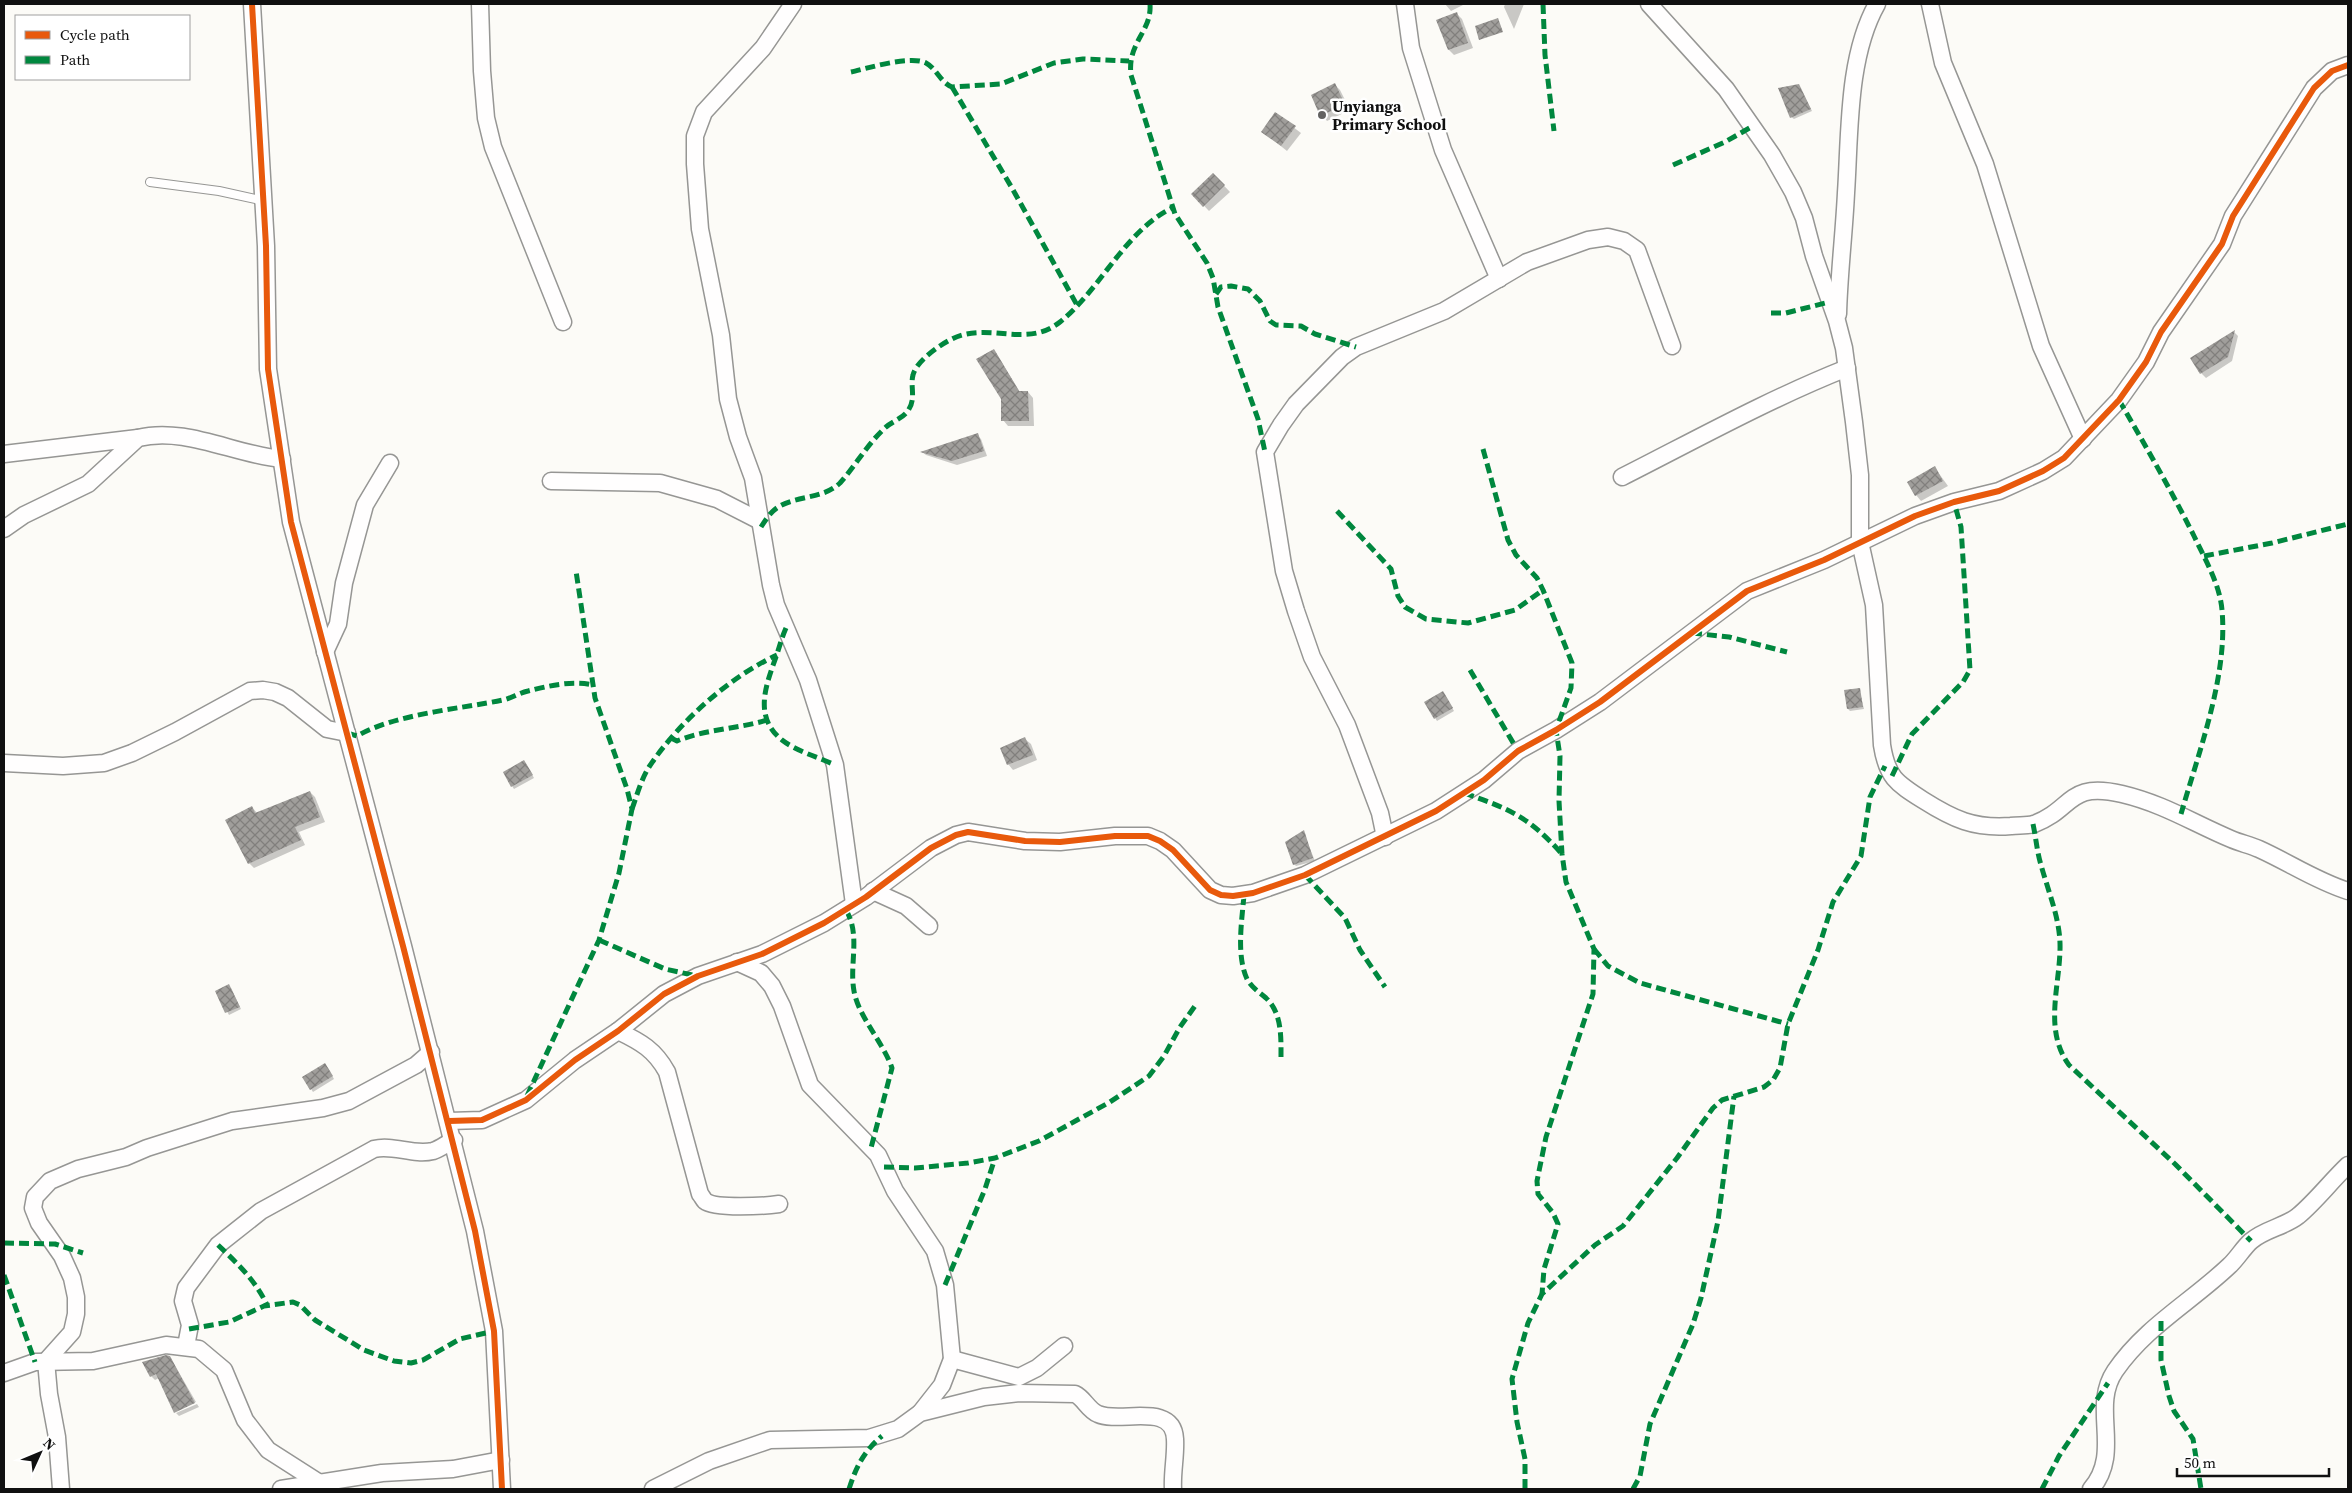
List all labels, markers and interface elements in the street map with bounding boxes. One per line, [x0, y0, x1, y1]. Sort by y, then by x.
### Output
legend [15, 15, 190, 80]
text: Cycle path [60, 24, 130, 45]
text: Path [60, 49, 90, 70]
place label: Unyianga Primary School [1332, 95, 1446, 135]
marker: Unyianga Primary School [1316, 109, 1328, 121]
north arrow [15, 1428, 65, 1478]
text: N [39, 1433, 60, 1455]
scale bar [2177, 1446, 2330, 1478]
text: 50 m [2184, 1452, 2216, 1473]

